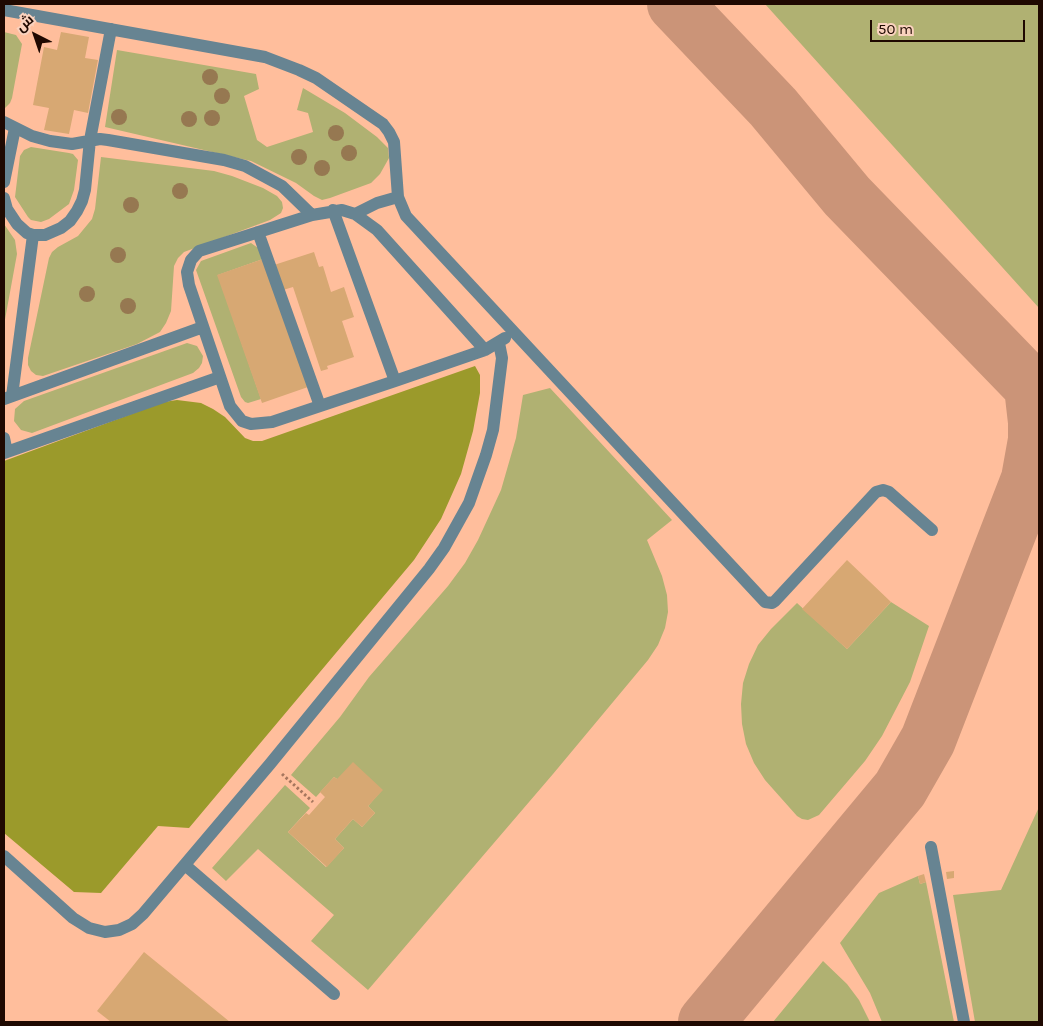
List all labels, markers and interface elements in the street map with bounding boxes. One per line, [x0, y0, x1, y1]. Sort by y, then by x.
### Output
north arrow [10, 10, 60, 60]
scale bar [873, 10, 1028, 42]
text: ش [12, 11, 37, 36]
text: 50 m [878, 20, 913, 38]

